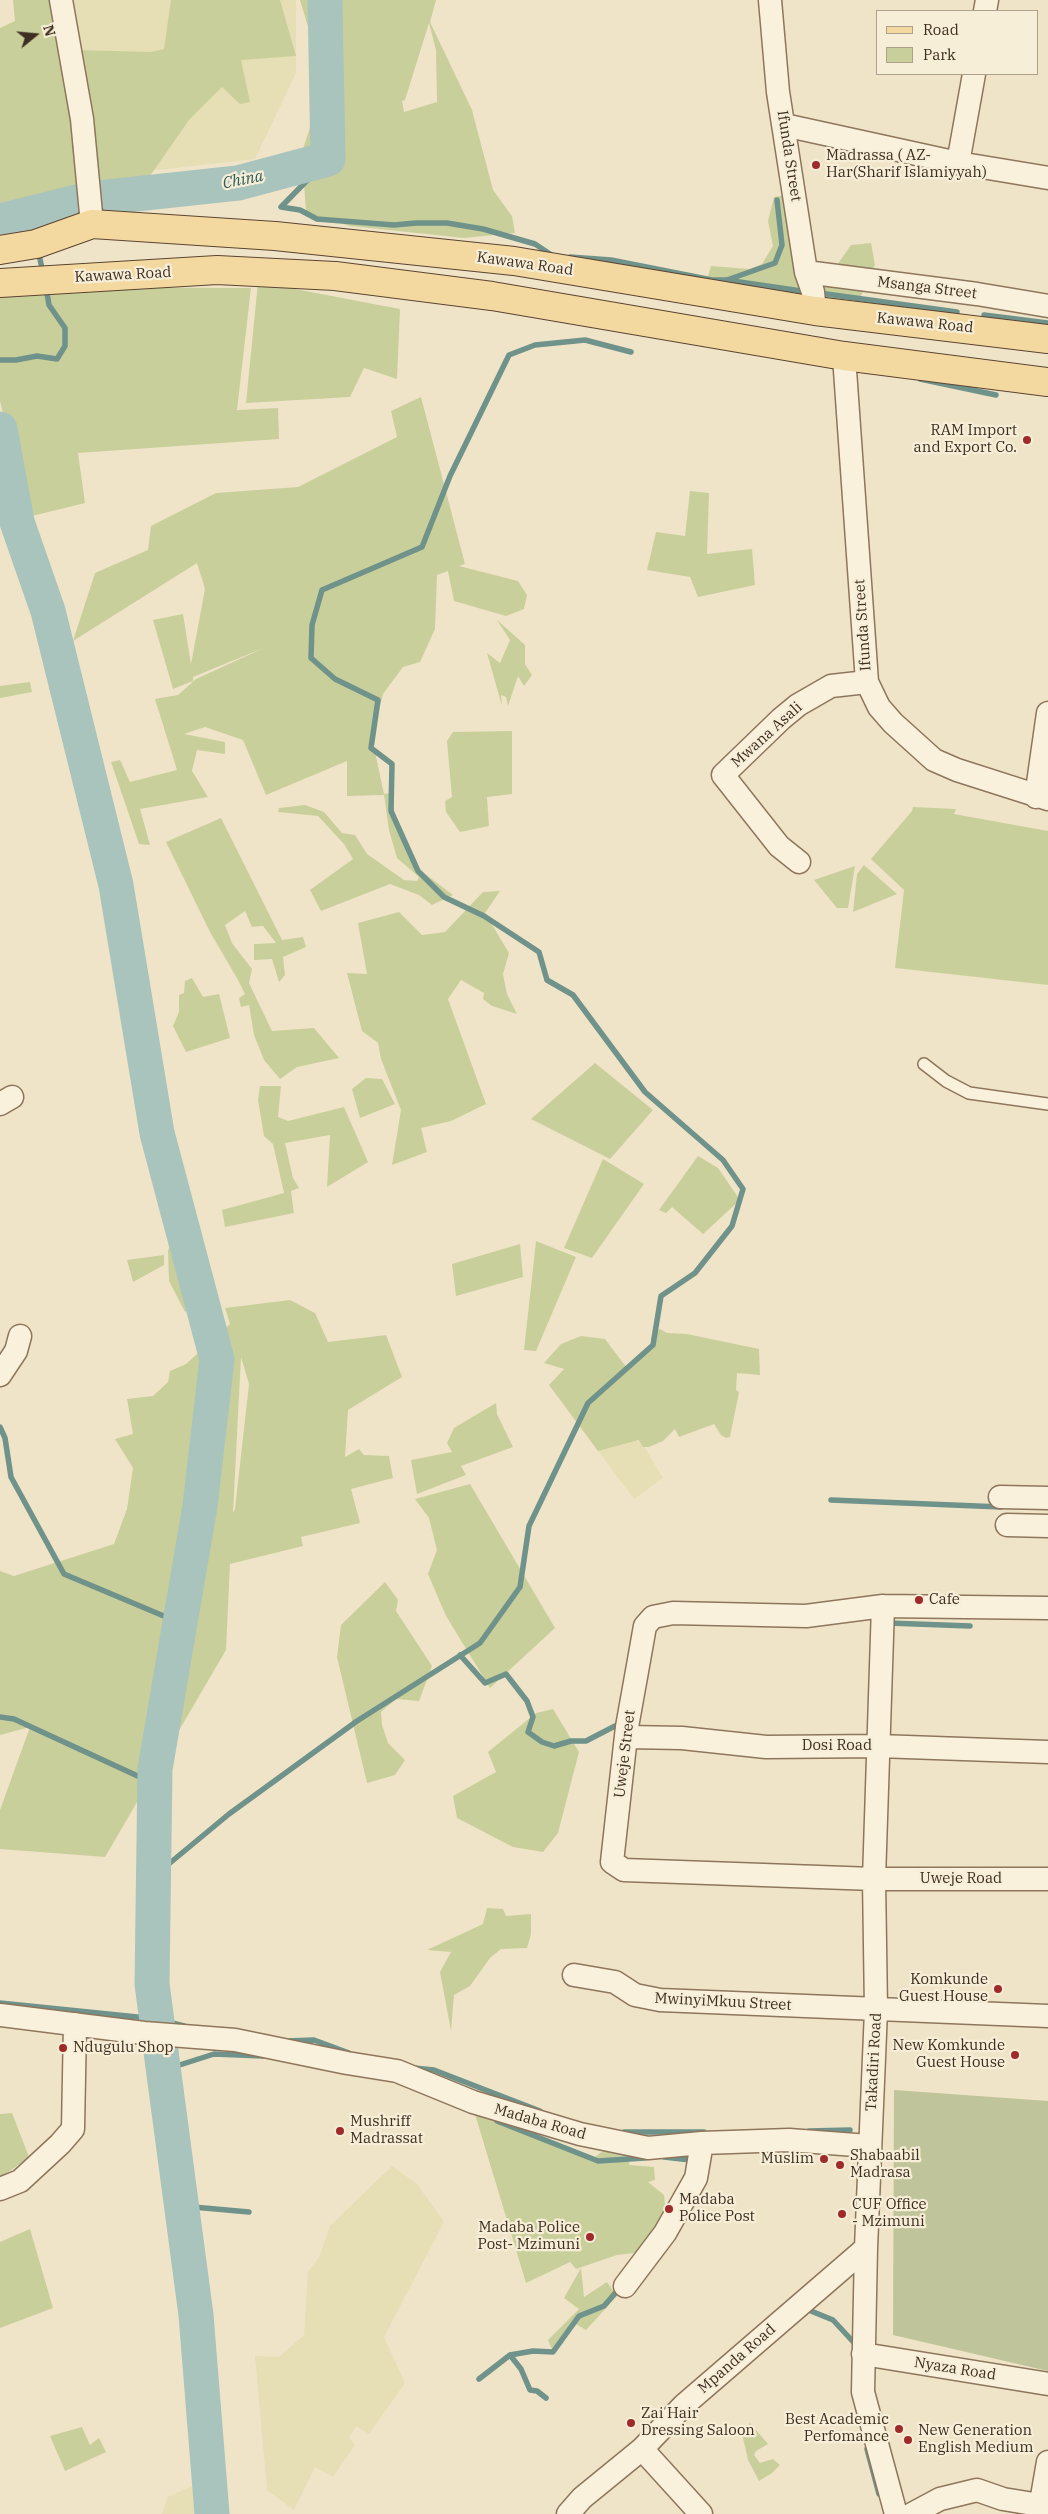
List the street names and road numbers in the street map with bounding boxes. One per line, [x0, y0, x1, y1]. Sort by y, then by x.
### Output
street label: Ifunda Street [773, 109, 805, 203]
street label: Kawawa Road [476, 248, 574, 280]
street label: Kawawa Road [74, 263, 172, 287]
street label: Msanga Street [876, 273, 978, 303]
street label: Kawawa Road [876, 309, 974, 337]
street label: Ifunda Street [851, 578, 875, 672]
street label: Mwana Asali [728, 699, 806, 771]
street label: Uweje Street [611, 1709, 639, 1799]
street label: Dosi Road [802, 1737, 872, 1755]
street label: Uweje Road [920, 1870, 1002, 1888]
street label: MwinyiMkuu Street [654, 1989, 792, 2015]
street label: Takadiri Road [862, 2012, 886, 2112]
street label: Madaba Road [492, 2100, 588, 2144]
street label: Mpanda Road [695, 2320, 779, 2398]
street label: Nyaza Road [913, 2354, 997, 2384]

